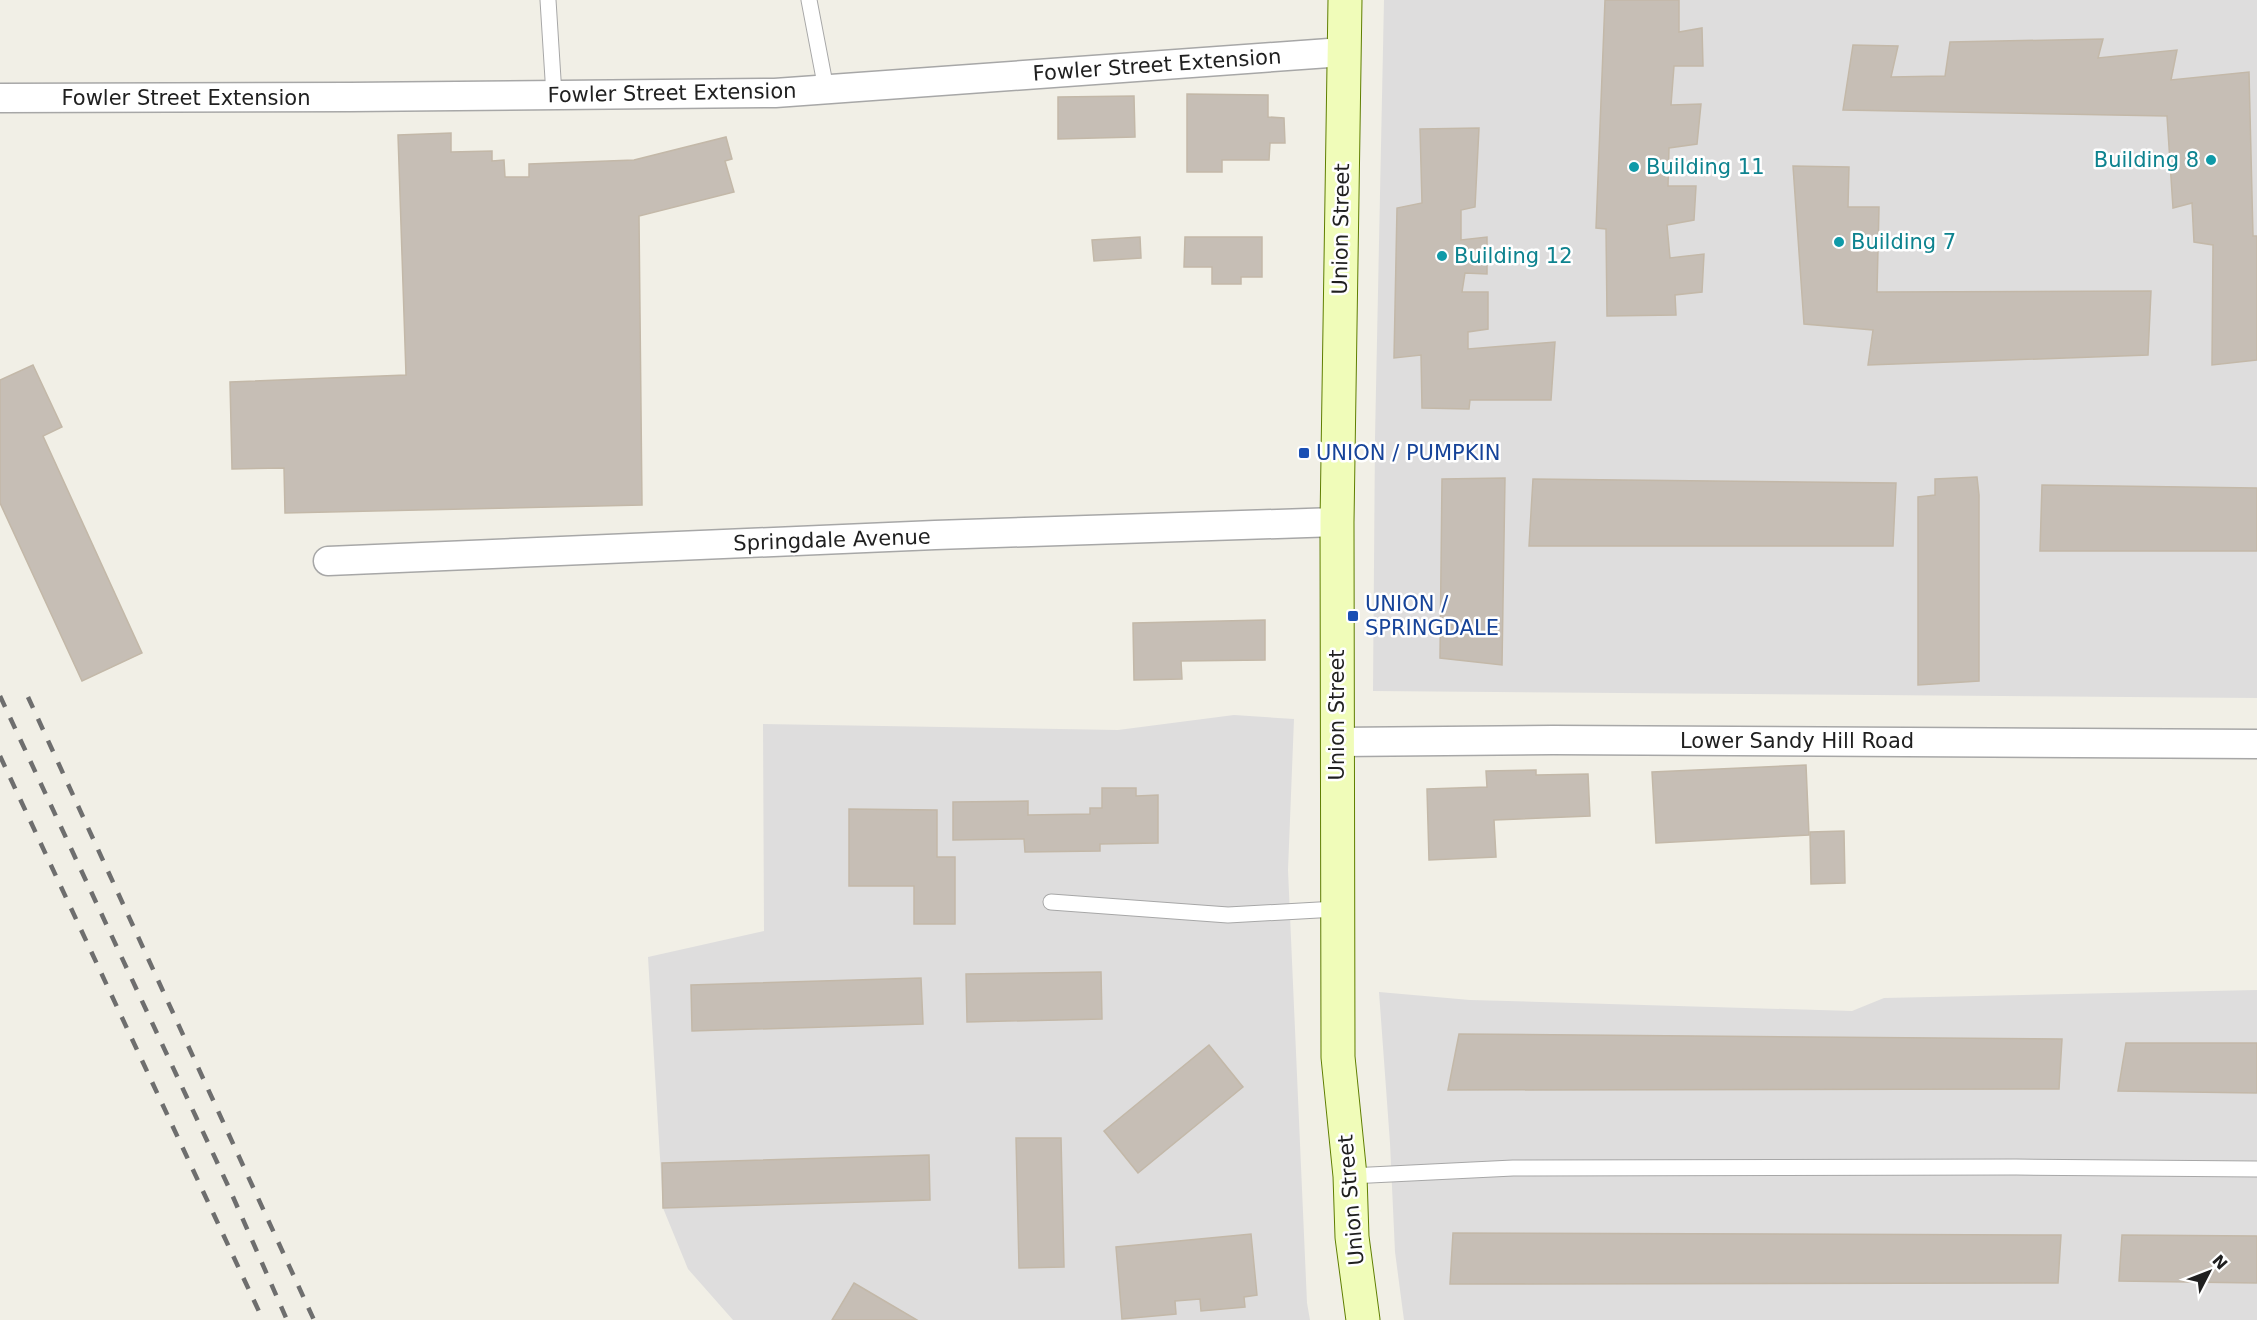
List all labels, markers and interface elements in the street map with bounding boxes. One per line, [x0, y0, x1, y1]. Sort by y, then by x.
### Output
street label: Fowler Street Extension [1032, 44, 1282, 86]
street label: Fowler Street Extension [547, 79, 797, 107]
street label: Fowler Street Extension [62, 86, 311, 110]
place label: Building 8 [2094, 148, 2199, 172]
marker: Building 8 [2204, 153, 2218, 167]
place label: Building 11 [1646, 155, 1765, 179]
marker: Building 11 [1627, 160, 1641, 174]
street label: Union Street [1328, 163, 1354, 295]
place label: Building 7 [1851, 230, 1956, 254]
marker: Building 7 [1832, 235, 1846, 249]
place label: Building 12 [1454, 244, 1573, 268]
marker: Building 12 [1435, 249, 1449, 263]
place label: UNION / PUMPKIN [1316, 441, 1500, 465]
marker: UNION / PUMPKIN [1297, 446, 1311, 460]
street label: Springdale Avenue [733, 525, 931, 555]
place label: UNION / SPRINGDALE [1365, 592, 1499, 640]
marker: UNION / SPRINGDALE [1346, 609, 1360, 623]
street label: Union Street [1325, 649, 1349, 781]
street label: Lower Sandy Hill Road [1680, 729, 1914, 753]
street label: Union Street [1333, 1134, 1369, 1266]
north arrow [2179, 1242, 2239, 1302]
text: N [2208, 1251, 2231, 1274]

